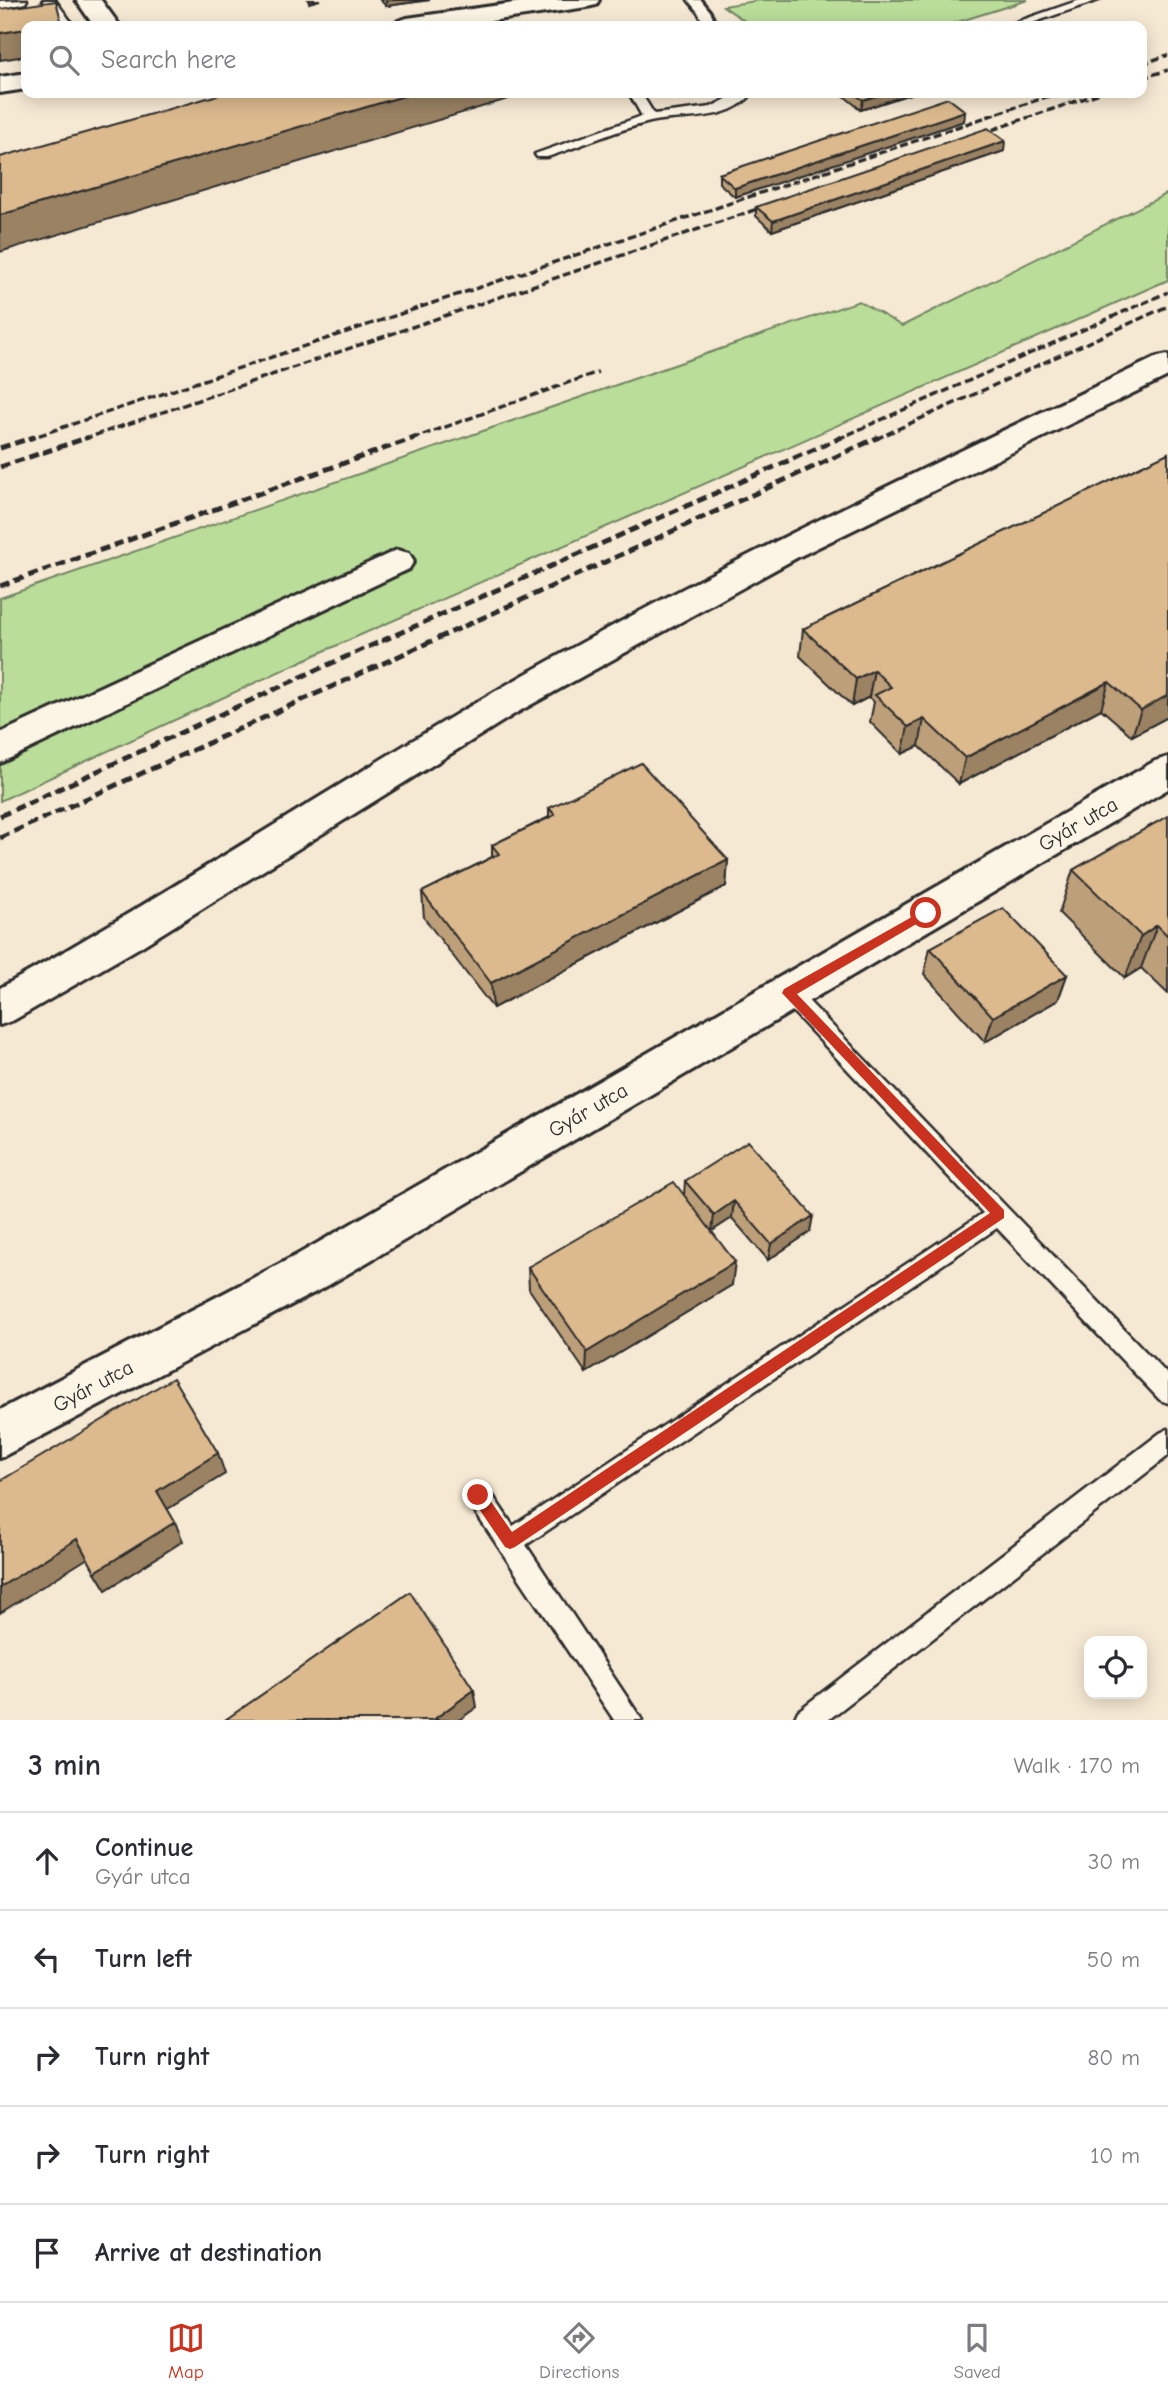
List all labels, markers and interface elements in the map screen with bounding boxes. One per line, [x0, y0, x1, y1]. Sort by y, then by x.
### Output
search box [21, 21, 1147, 98]
icon: search [45, 41, 83, 79]
text: Search here [101, 45, 236, 75]
street label: Gyár utca [1034, 792, 1122, 856]
route start [910, 897, 941, 928]
street label: Gyár utca [544, 1078, 632, 1142]
street label: Gyár utca [49, 1355, 137, 1417]
route end [462, 1479, 493, 1510]
map controls [1084, 1636, 1147, 1699]
button: locate [1084, 1636, 1147, 1699]
text: 3 min [28, 1748, 101, 1783]
text: Walk · 170 m [1013, 1752, 1140, 1779]
text: Continue [95, 1833, 193, 1863]
icon: ahead [28, 1842, 66, 1880]
text: 30 m [1088, 1848, 1140, 1875]
text: Gyár utca [95, 1863, 191, 1890]
icon: left [28, 1940, 66, 1978]
text: Turn left [95, 1944, 192, 1974]
text: 50 m [1087, 1946, 1140, 1973]
icon: right [28, 2038, 66, 2076]
text: Turn right [95, 2042, 209, 2072]
text: 80 m [1087, 2044, 1140, 2071]
icon: right [28, 2136, 66, 2174]
text: Turn right [95, 2140, 209, 2170]
text: 10 m [1090, 2142, 1140, 2169]
icon: arrive [28, 2234, 66, 2272]
text: Arrive at destination [95, 2238, 322, 2268]
tab: Map [167, 2319, 205, 2383]
tab: Directions [539, 2319, 619, 2383]
tab: Saved [954, 2319, 1001, 2383]

